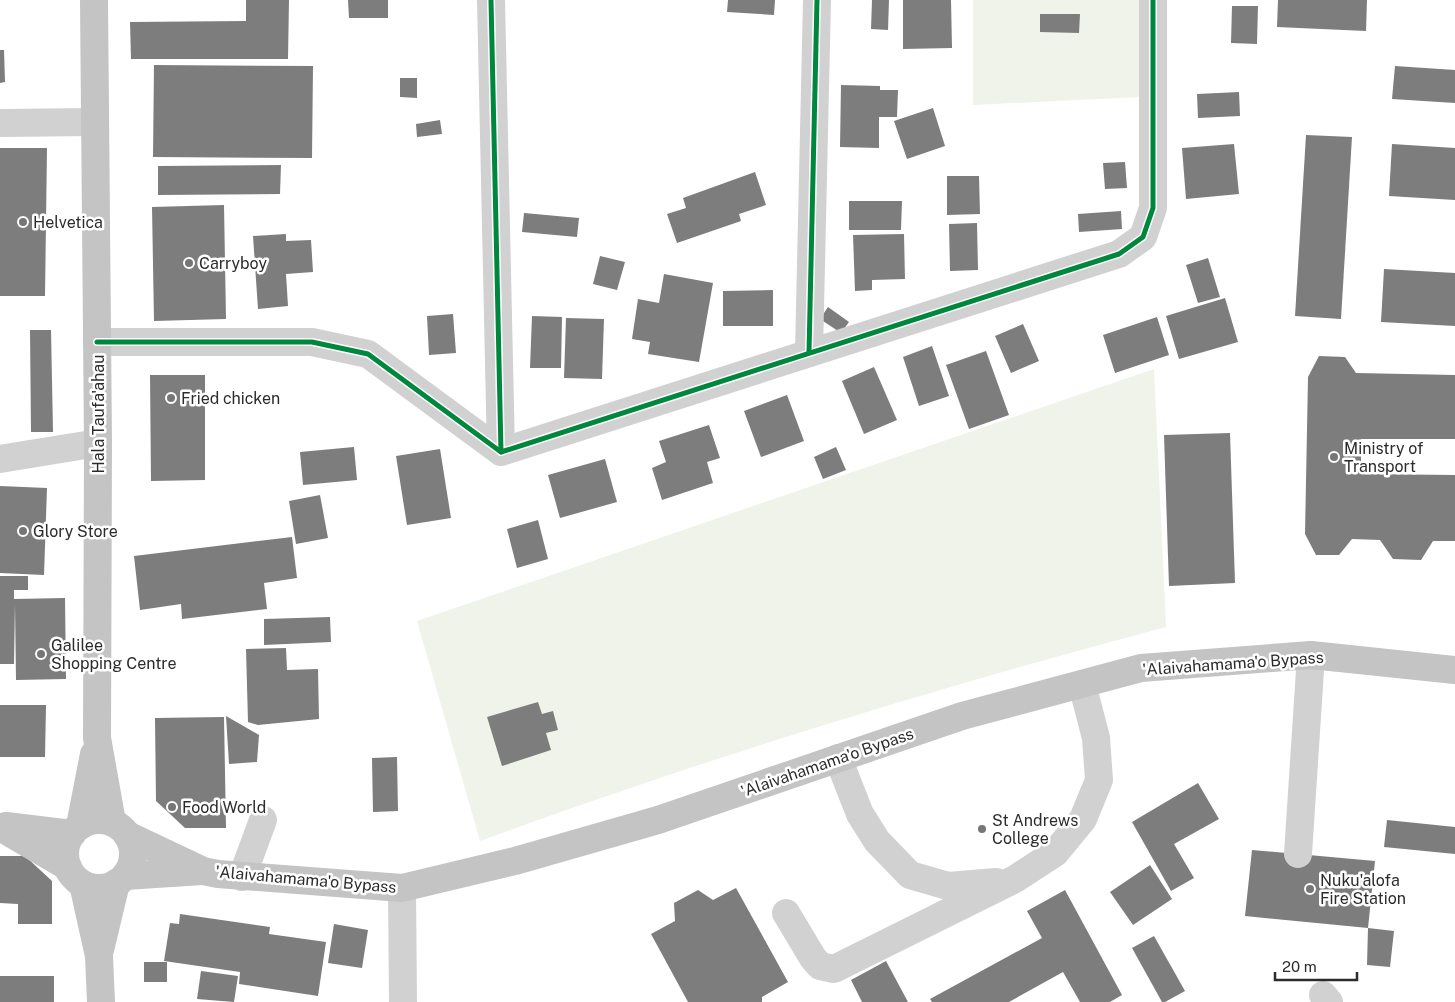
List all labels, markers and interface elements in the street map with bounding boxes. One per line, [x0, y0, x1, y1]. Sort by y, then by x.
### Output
place label: Helvetica [33, 213, 103, 232]
marker: Helvetica [17, 216, 29, 228]
place label: Carryboy [199, 254, 268, 273]
marker: Carryboy [183, 257, 195, 269]
street label: Hala Taufa'ahau [89, 355, 108, 473]
place label: Fried chicken [181, 389, 280, 408]
marker: Fried chicken [165, 392, 177, 404]
place label: Ministry of Transport [1344, 439, 1423, 476]
marker: Ministry of Transport [1328, 451, 1340, 463]
place label: Glory Store [33, 522, 118, 541]
marker: Glory Store [17, 525, 29, 537]
place label: Galilee Shopping Centre [51, 636, 177, 673]
marker: Galilee Shopping Centre [35, 648, 47, 660]
street label: 'Alaivahamama'o Bypass [1142, 648, 1324, 679]
street label: 'Alaivahamama'o Bypass [738, 724, 916, 801]
place label: Food World [182, 798, 266, 817]
marker: Food World [166, 801, 178, 813]
place label: St Andrews College [992, 811, 1078, 848]
marker: St Andrews College [976, 823, 988, 835]
street label: 'Alaivahamama'o Bypass [215, 862, 397, 897]
place label: Nuku'alofa Fire Station [1320, 871, 1406, 908]
marker: Nuku'alofa Fire Station [1304, 883, 1316, 895]
scale bar [1275, 950, 1358, 982]
text: 20 m [1282, 958, 1317, 975]

